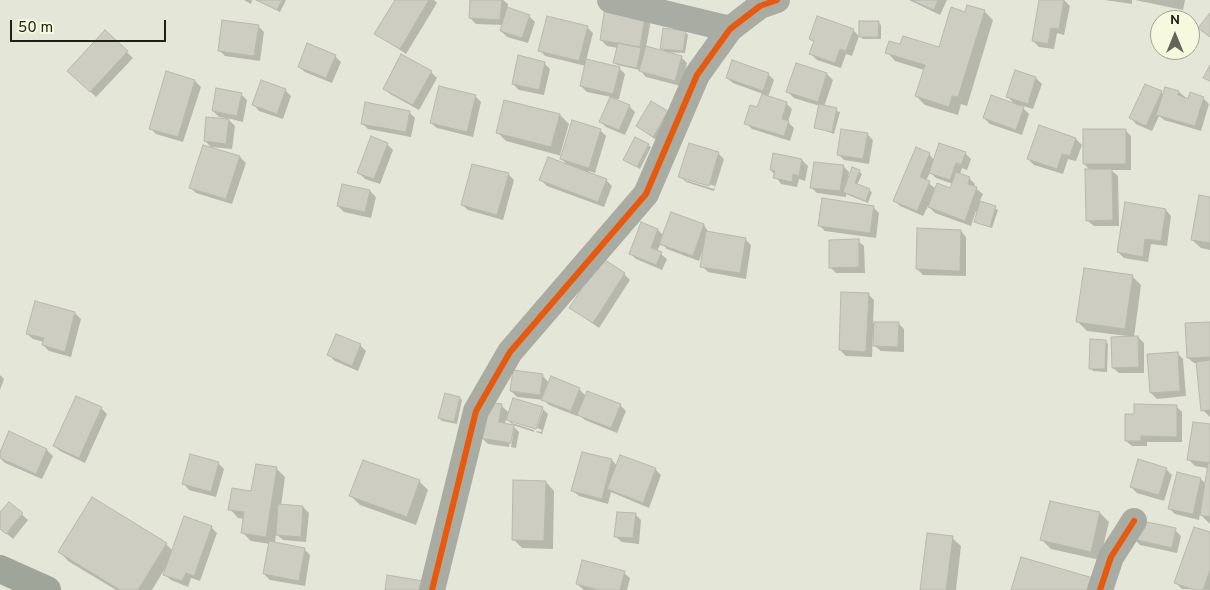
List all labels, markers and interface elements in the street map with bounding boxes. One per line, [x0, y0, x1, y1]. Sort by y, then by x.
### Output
scale bar [12, 10, 169, 42]
north arrow [1150, 10, 1200, 60]
text: N [1170, 12, 1180, 29]
text: 50 m [18, 19, 53, 38]

